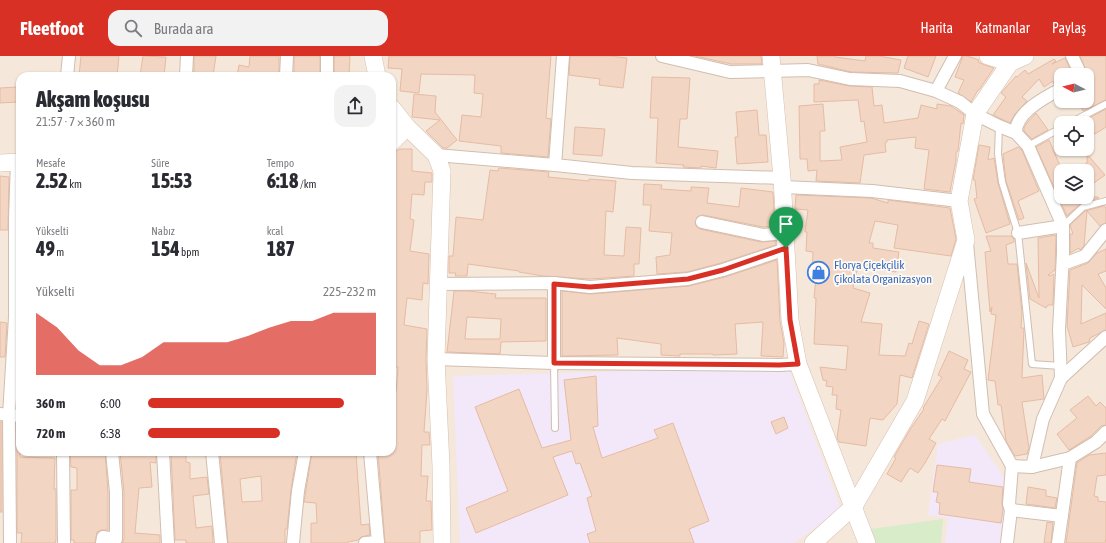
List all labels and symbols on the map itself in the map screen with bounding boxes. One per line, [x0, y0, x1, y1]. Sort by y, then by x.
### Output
north arrow [1054, 68, 1094, 108]
pin [769, 207, 803, 248]
place label: Florya Çiçekçilik Çikolata Organizasyon [834, 258, 932, 286]
shop icon: Florya Çiçekçilik Çikolata Organizasyon [805, 259, 831, 285]

